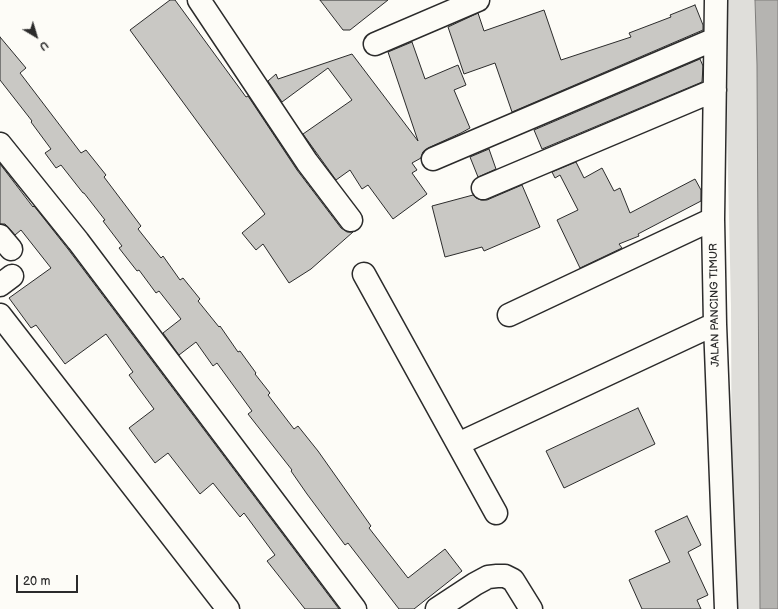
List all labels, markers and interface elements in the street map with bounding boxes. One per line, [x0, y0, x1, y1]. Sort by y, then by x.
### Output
north arrow [16, 16, 56, 56]
text: U [37, 38, 51, 53]
street label: JALAN PANCING TIMUR [707, 243, 723, 367]
scale bar [18, 567, 80, 593]
text: 20 m [23, 574, 50, 589]

